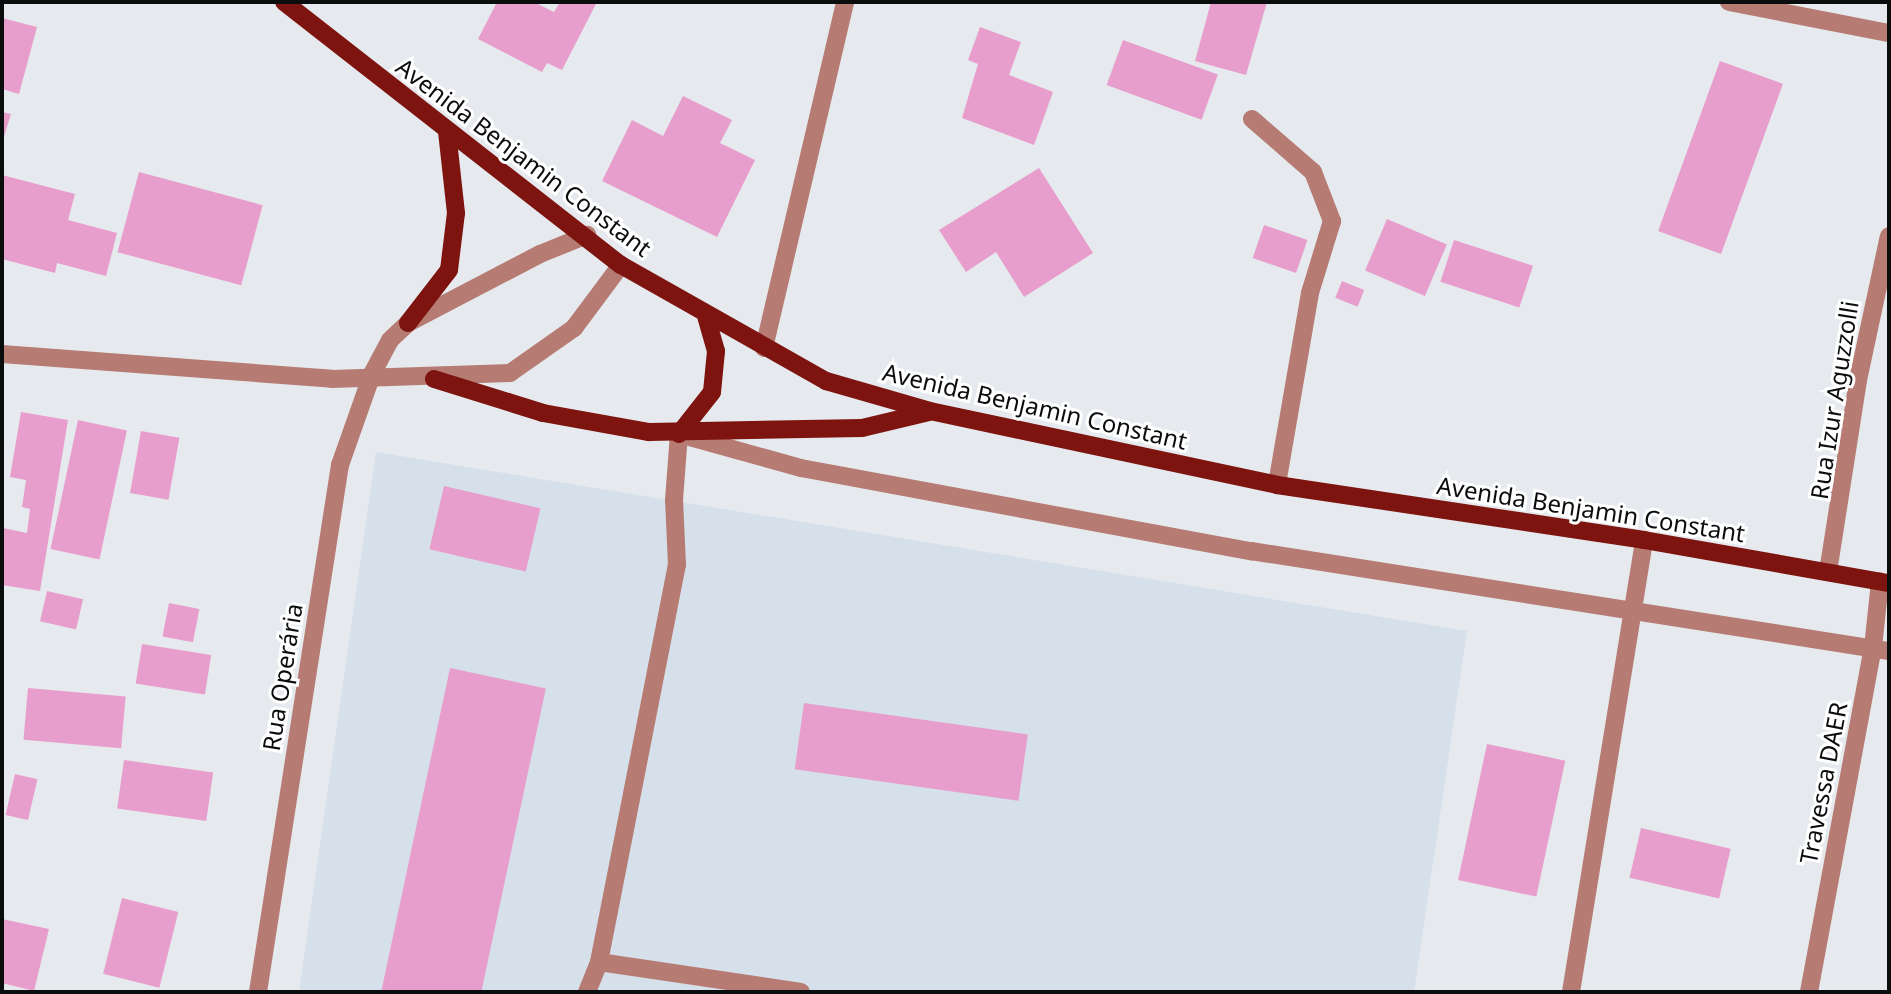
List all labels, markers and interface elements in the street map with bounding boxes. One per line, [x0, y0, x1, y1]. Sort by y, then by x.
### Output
street label: Avenida Benjamin Constant [391, 52, 657, 262]
street label: Rua Izur Aguzzolli [1804, 299, 1864, 501]
street label: Avenida Benjamin Constant [880, 357, 1190, 455]
street label: Avenida Benjamin Constant [1435, 470, 1747, 548]
street label: Rua Operária [256, 601, 308, 753]
street label: Travessa DAER [1793, 700, 1853, 866]

